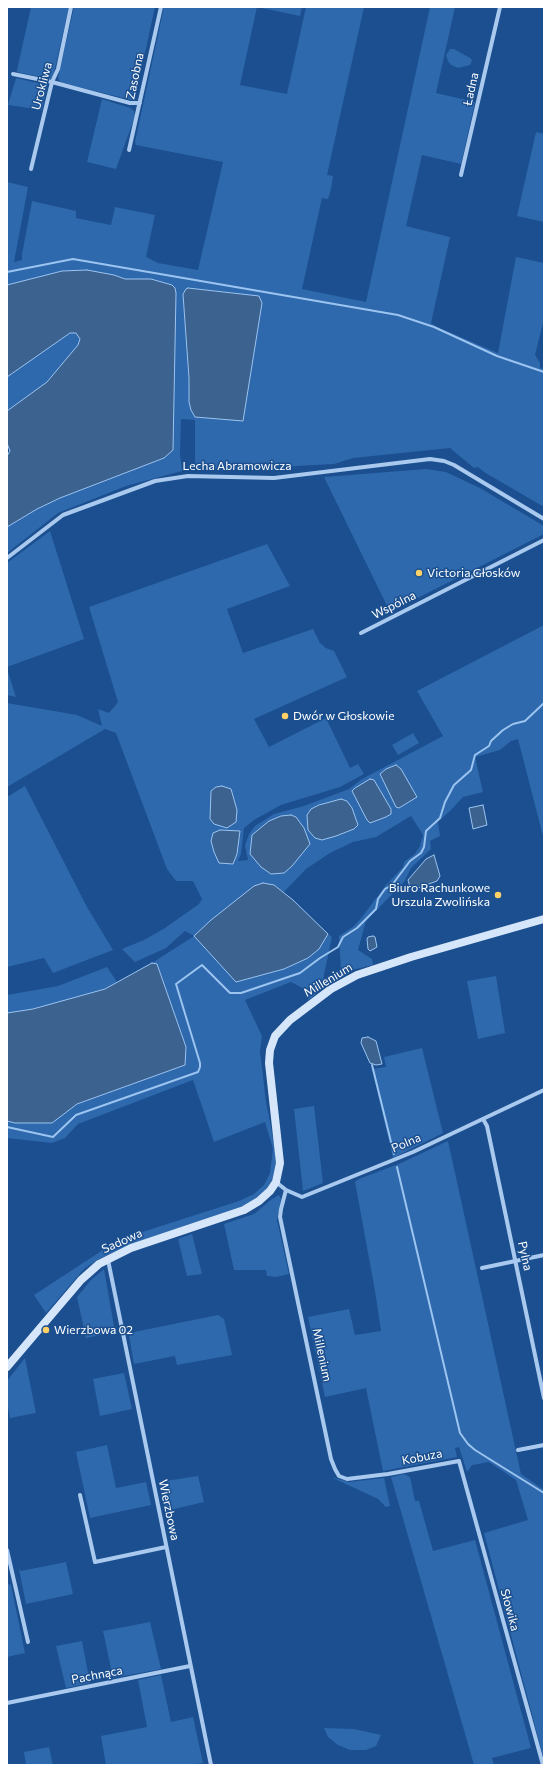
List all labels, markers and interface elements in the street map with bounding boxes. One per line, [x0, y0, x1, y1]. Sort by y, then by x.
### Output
street label: Zasobna [123, 51, 147, 101]
street label: Urokliwa [29, 61, 55, 111]
street label: Ładna [460, 71, 482, 107]
street label: Lecha Abramowicza [182, 459, 292, 473]
place label: Victoria Głosków [427, 566, 520, 580]
marker: Victoria Głosków [414, 568, 424, 578]
street label: Wspólna [370, 588, 418, 622]
place label: Dwór w Głoskowie [293, 709, 395, 723]
marker: Dwór w Głoskowie [280, 711, 290, 721]
place label: Biuro Rachunkowe Urszula Zwolińska [389, 881, 490, 909]
marker: Biuro Rachunkowe Urszula Zwolińska [493, 890, 503, 900]
street label: Millenium [301, 960, 355, 1000]
street label: Polna [389, 1130, 423, 1156]
street label: Sadowa [99, 1226, 145, 1256]
street label: Pylna [515, 1240, 535, 1272]
place label: Wierzbowa 02 [54, 1323, 133, 1337]
marker: Wierzbowa 02 [41, 1325, 51, 1335]
street label: Millenium [309, 1327, 335, 1383]
street label: Kobuza [401, 1446, 443, 1468]
street label: Wierzbowa [155, 1478, 183, 1542]
street label: Słowika [497, 1587, 523, 1633]
street label: Pachnąca [70, 1663, 124, 1687]

